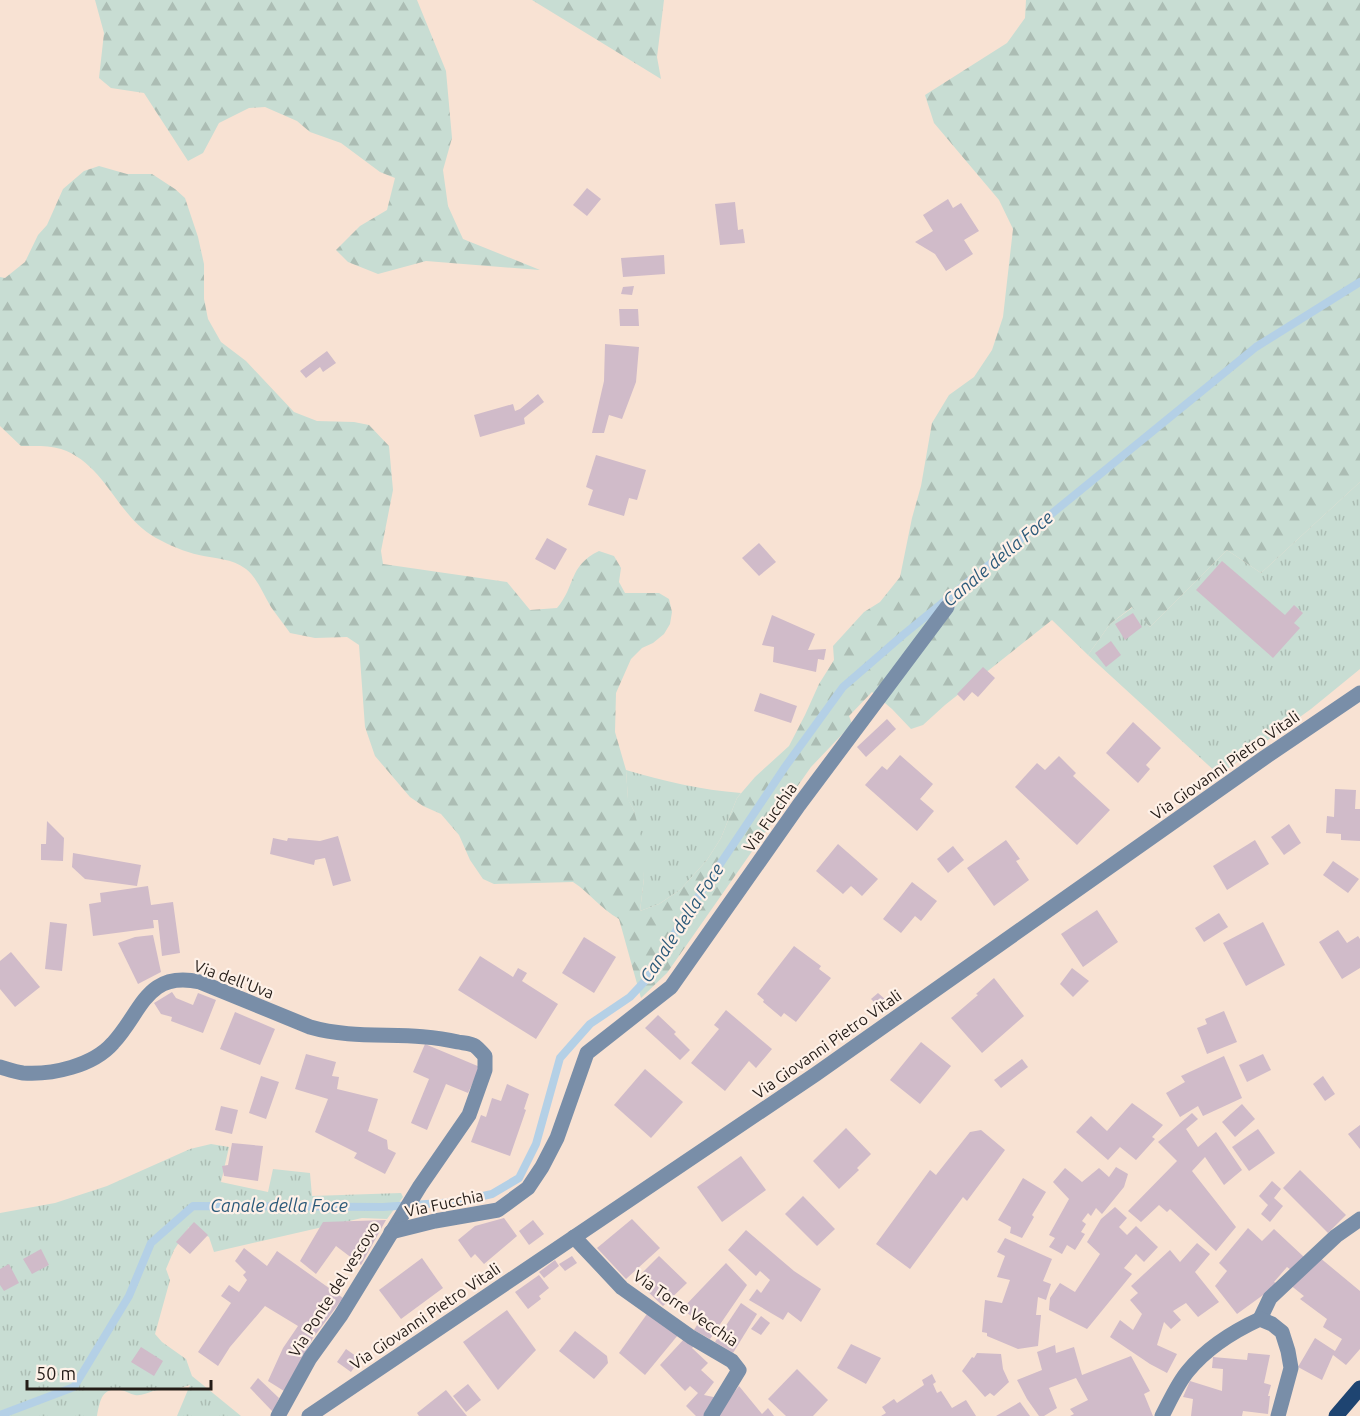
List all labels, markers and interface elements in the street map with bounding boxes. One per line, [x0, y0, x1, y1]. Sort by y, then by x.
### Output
water label: Canale della Foce [938, 506, 1056, 610]
street label: Via Giovanni Pietro Vitali [1147, 707, 1303, 823]
street label: Via Fucchia [740, 779, 800, 855]
water label: Canale della Foce [635, 859, 727, 986]
street label: Via dell'Uva [192, 956, 276, 1002]
street label: Via Giovanni Pietro Vitali [749, 986, 905, 1102]
street label: Via Fucchia [403, 1186, 485, 1220]
water label: Canale della Foce [210, 1195, 348, 1215]
street label: Via Ponte del vescovo [285, 1218, 383, 1360]
street label: Via Giovanni Pietro Vitali [347, 1259, 503, 1373]
street label: Via Torre Vecchia [630, 1266, 742, 1350]
scale bar [27, 1353, 212, 1391]
text: 50 m [36, 1363, 76, 1383]

